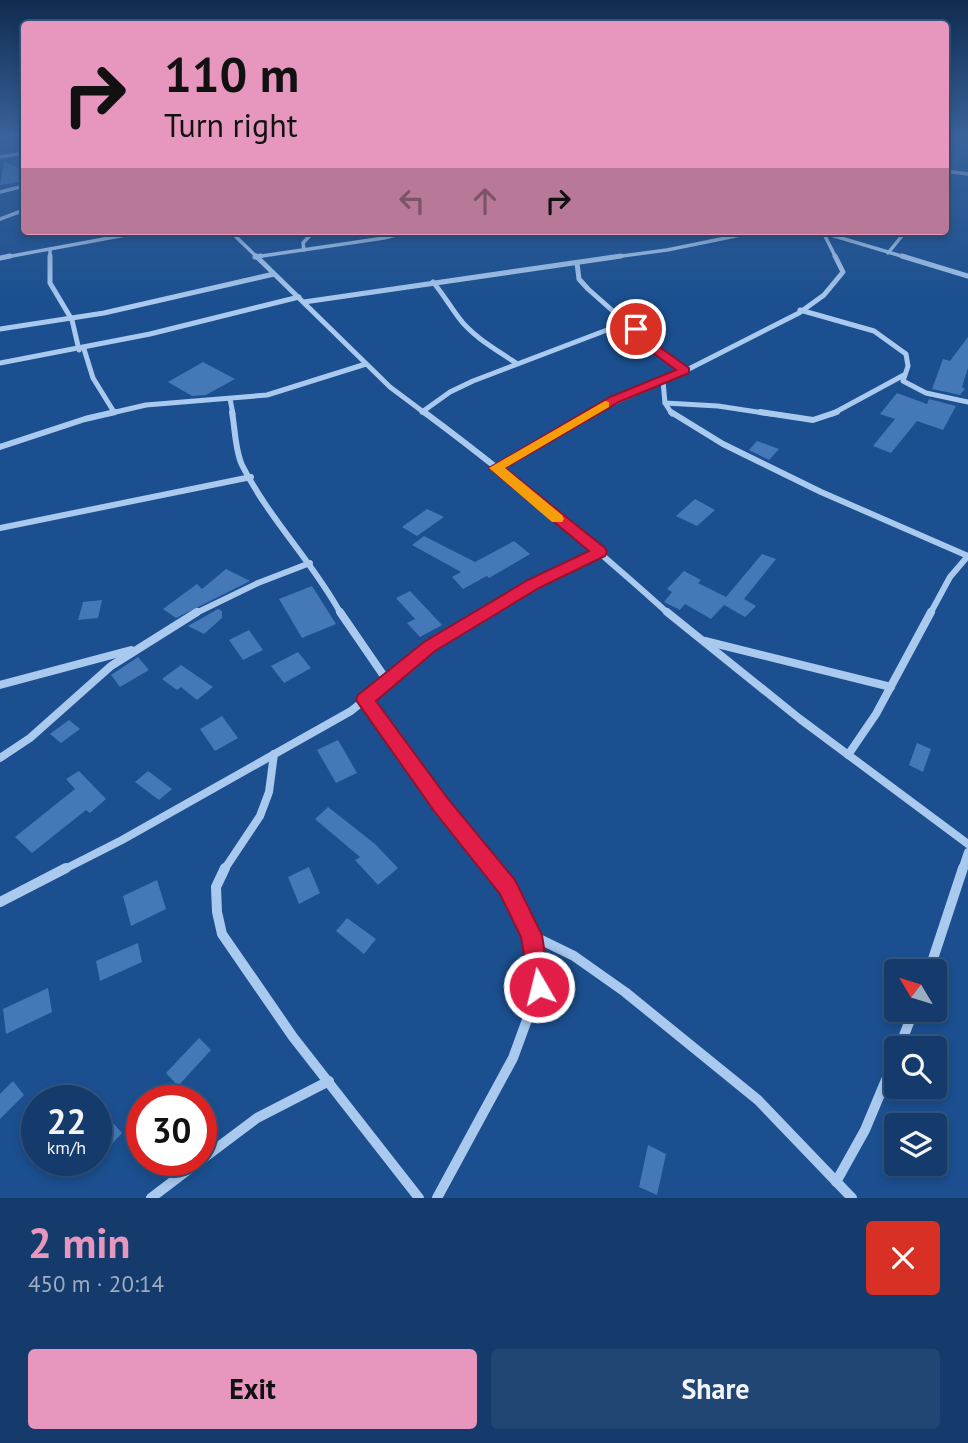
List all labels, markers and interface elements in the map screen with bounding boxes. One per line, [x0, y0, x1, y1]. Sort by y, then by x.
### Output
text: 110 m [164, 42, 299, 106]
icon: right [49, 49, 140, 140]
text: Turn right [164, 104, 298, 146]
icon: left [393, 182, 431, 220]
icon: ahead [466, 182, 504, 220]
icon: right [539, 182, 577, 220]
pin [606, 299, 666, 359]
icon: arrive [617, 310, 655, 348]
position arrow [502, 950, 576, 1024]
north arrow [884, 959, 947, 1022]
map controls [884, 959, 947, 1176]
button: search [884, 1036, 947, 1099]
speed limit sign: 30 [126, 1085, 217, 1176]
text: 22 [47, 1098, 86, 1144]
button: layers [884, 1113, 947, 1176]
text: km/h [47, 1136, 86, 1159]
text: 2 min [28, 1215, 130, 1270]
button: close [866, 1221, 940, 1295]
text: 450 m · 20:14 [28, 1269, 164, 1298]
button: Exit [28, 1349, 477, 1429]
button: Share [491, 1349, 940, 1429]

